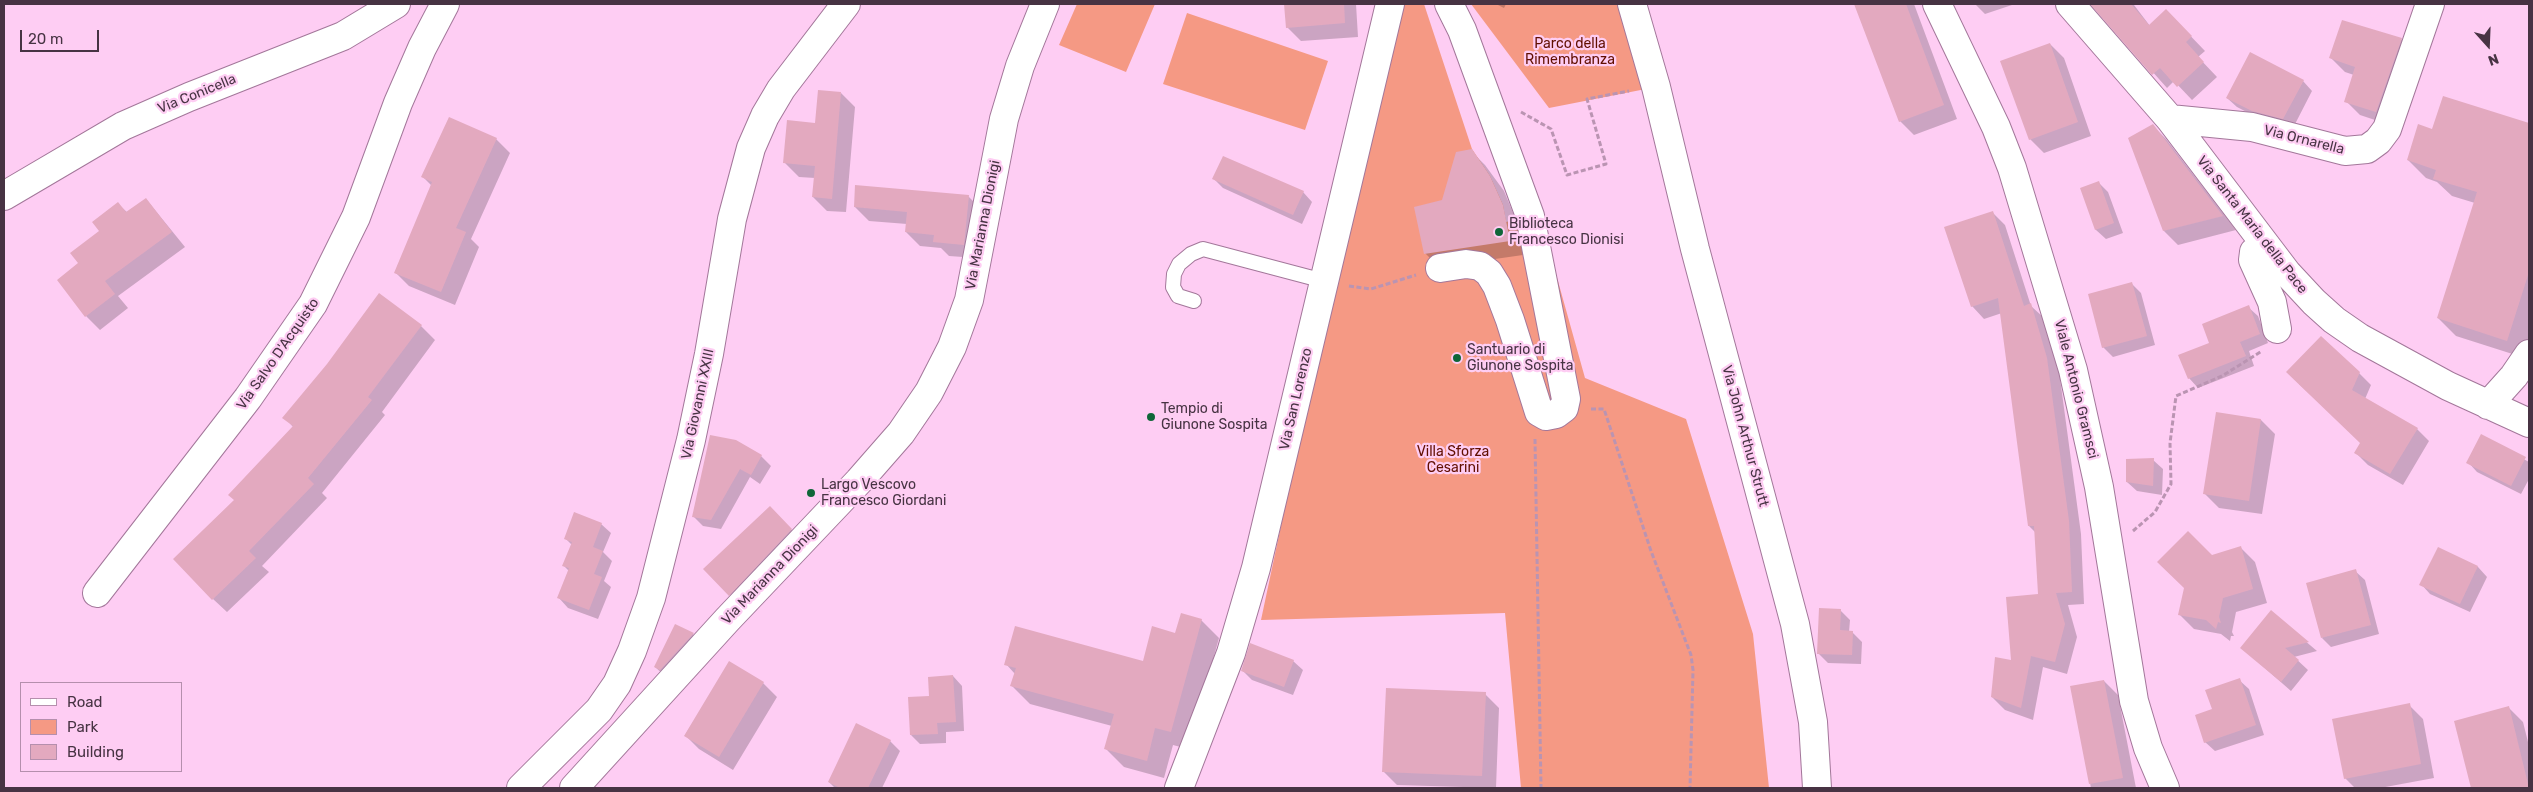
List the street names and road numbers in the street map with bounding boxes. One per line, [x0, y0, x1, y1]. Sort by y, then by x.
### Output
street label: Via Conicella [155, 71, 239, 117]
street label: Via Ornarella [2262, 122, 2346, 158]
street label: Via Santa Maria della Pace [2193, 153, 2311, 297]
street label: Via Marianna Dionigi [962, 159, 1004, 291]
street label: Via Salvo D'Acquisto [233, 295, 323, 413]
street label: Viale Antonio Gramsci [2051, 318, 2101, 460]
street label: Via San Lorenzo [1276, 346, 1316, 452]
street label: Via Giovanni XXIII [678, 347, 718, 461]
street label: Via John Arthur Strutt [1718, 363, 1772, 509]
street label: Via Marianna Dionigi [718, 522, 822, 628]

